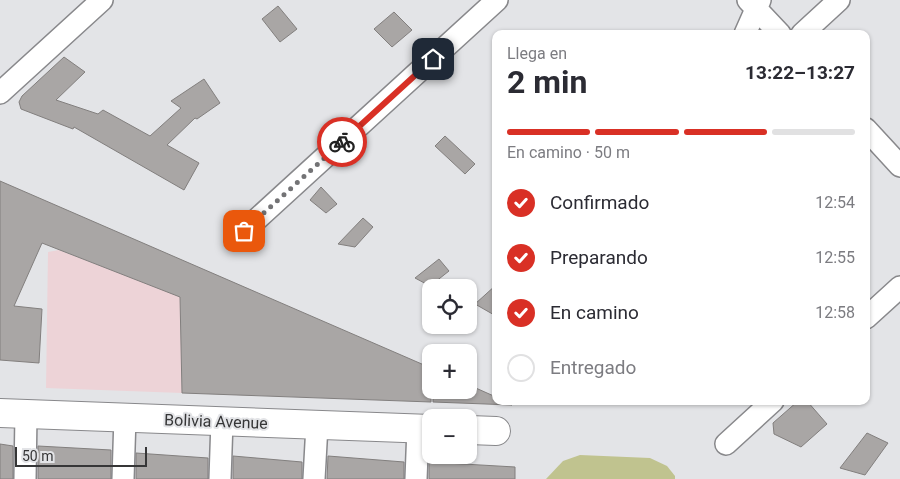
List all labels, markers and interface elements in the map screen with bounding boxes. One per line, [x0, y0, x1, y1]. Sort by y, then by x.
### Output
pin [412, 38, 454, 80]
text: Llega en [507, 44, 567, 63]
icon: home [419, 45, 447, 73]
text: 13:22–13:27 [745, 61, 855, 84]
text: 2 min [507, 63, 587, 101]
courier [317, 117, 367, 167]
icon: bike [328, 128, 356, 156]
text: En camino · 50 m [507, 143, 630, 162]
icon: check [507, 189, 535, 217]
text: Confirmado [550, 191, 649, 214]
text: 12:54 [815, 193, 855, 212]
pin [223, 210, 265, 252]
icon: bag [230, 217, 258, 245]
icon: check [507, 244, 535, 272]
text: Preparando [550, 246, 648, 269]
text: 12:55 [815, 248, 855, 267]
map controls [422, 279, 477, 464]
button: locate [422, 279, 477, 334]
icon: check [507, 299, 535, 327]
text: En camino [550, 301, 639, 324]
text: 12:58 [815, 303, 855, 322]
button: + [422, 344, 477, 399]
text: Entregado [550, 356, 636, 379]
button: − [422, 409, 477, 464]
street label: Bolivia Avenue [164, 410, 268, 433]
scale bar [15, 444, 148, 467]
text: 50 m [22, 448, 54, 464]

